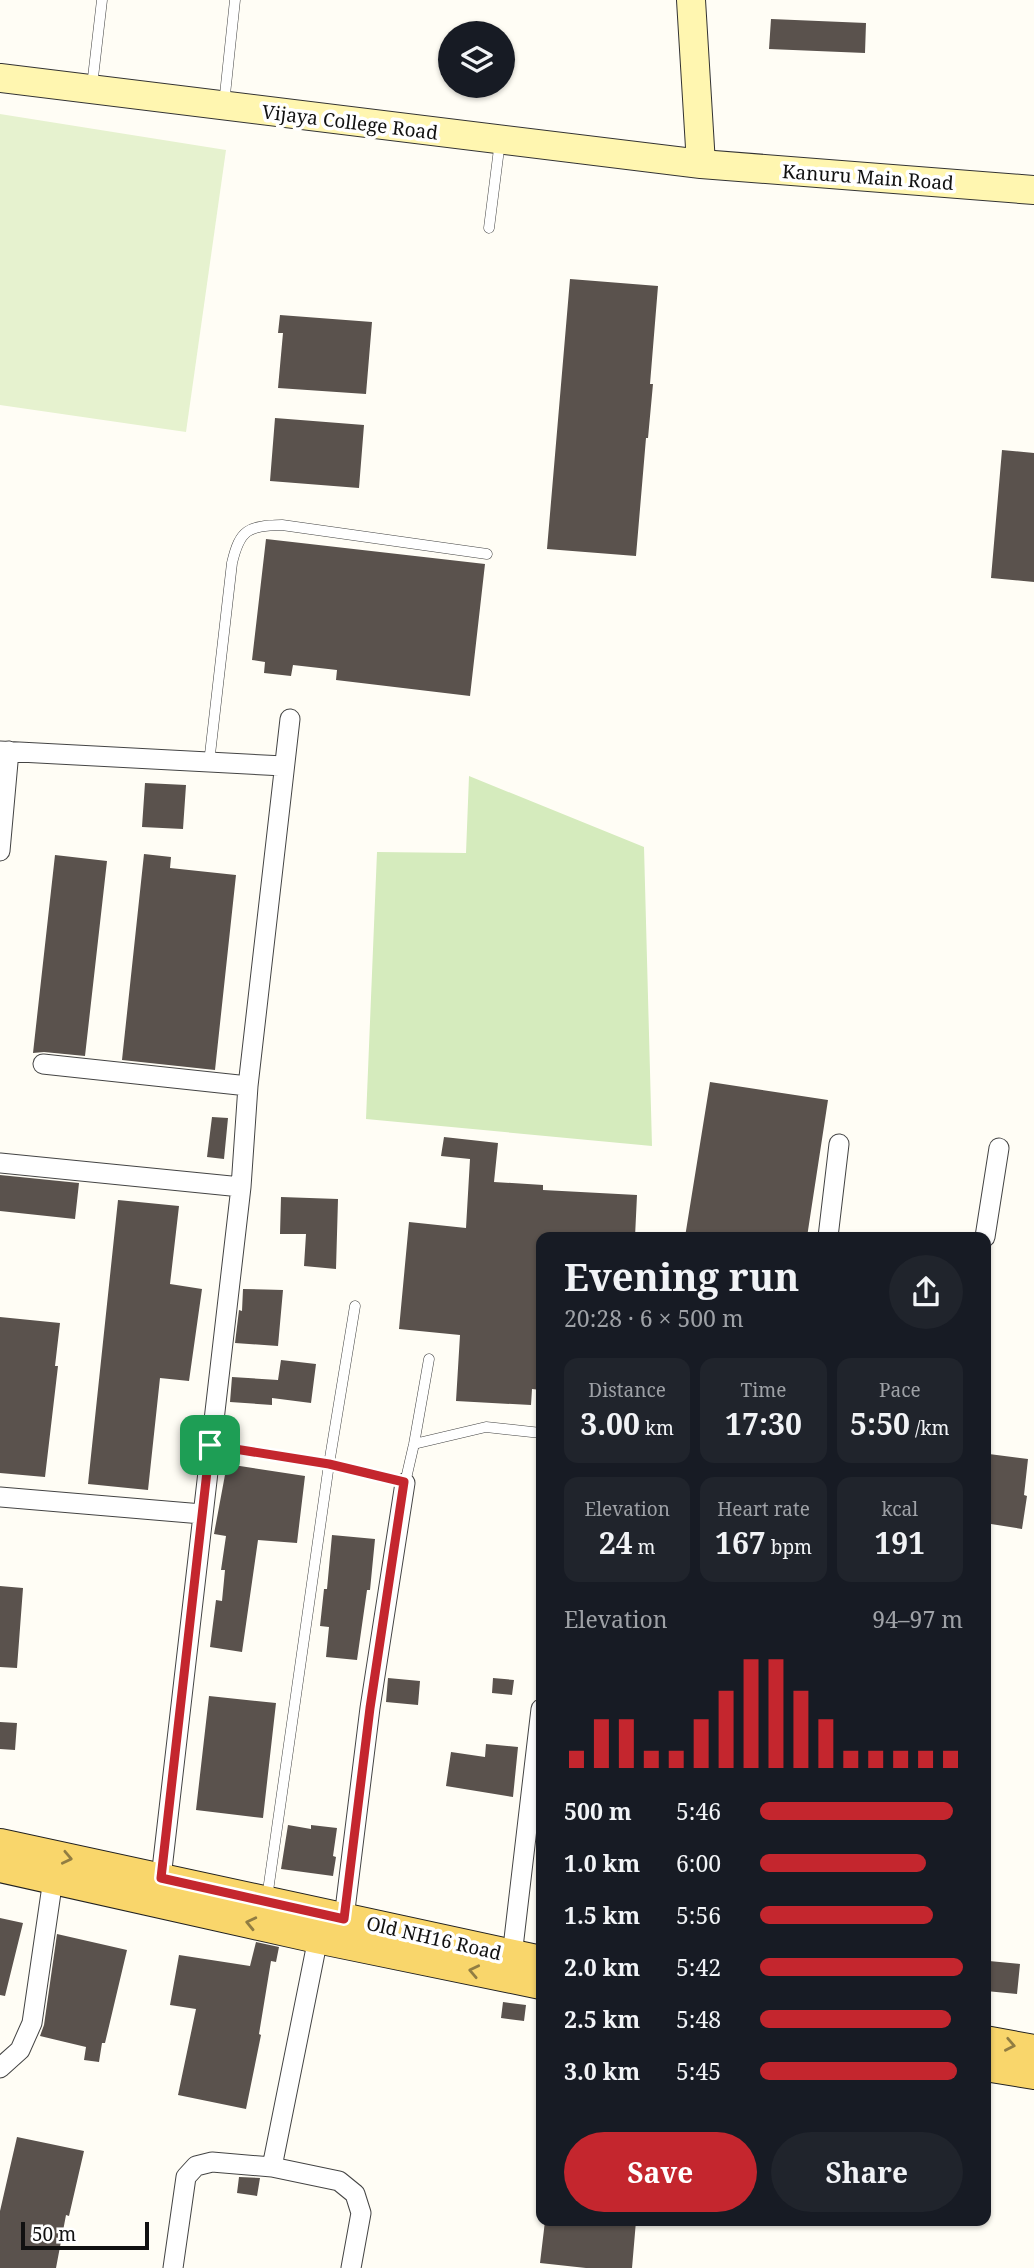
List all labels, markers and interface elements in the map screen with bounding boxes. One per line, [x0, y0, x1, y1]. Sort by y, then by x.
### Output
map controls [438, 21, 515, 98]
button: layers [438, 21, 515, 98]
street label: Vijaya College Road [261, 98, 440, 146]
street label: Kanuru Main Road [781, 158, 955, 196]
text: Evening run [564, 1250, 799, 1302]
button: share [889, 1255, 963, 1329]
text: 20:28 · 6 × 500 m [564, 1302, 744, 1334]
text: Distance [588, 1377, 666, 1403]
text: Time [741, 1377, 786, 1403]
text: Pace [879, 1377, 921, 1403]
text: 3.00 [580, 1403, 640, 1444]
text: 17:30 [725, 1403, 802, 1444]
text: 5:50 [850, 1403, 910, 1444]
pin [180, 1415, 240, 1475]
text: km [640, 1415, 674, 1441]
text: /km [910, 1415, 950, 1441]
icon: arrive [191, 1426, 229, 1464]
text: Elevation [584, 1496, 670, 1522]
text: Heart rate [717, 1496, 810, 1522]
text: kcal [881, 1496, 918, 1522]
text: 24 [599, 1522, 633, 1563]
text: 167 [715, 1522, 766, 1563]
text: 191 [874, 1522, 925, 1563]
text: m [633, 1534, 656, 1560]
text: bpm [766, 1534, 812, 1560]
text: Elevation [564, 1603, 668, 1635]
text: 94–97 m [872, 1603, 963, 1635]
text: 500 m [564, 1795, 632, 1827]
text: 5:46 [676, 1795, 721, 1827]
text: 1.0 km [564, 1847, 640, 1879]
text: 6:00 [676, 1847, 721, 1879]
one-way arrow [61, 1850, 73, 1864]
text: 1.5 km [564, 1899, 640, 1931]
text: 5:56 [676, 1899, 721, 1931]
street label: Old NH16 Road [364, 1910, 505, 1966]
one-way arrow [245, 1917, 257, 1932]
text: 2.0 km [564, 1951, 640, 1983]
text: 5:42 [676, 1951, 721, 1983]
one-way arrow [468, 1965, 480, 1980]
text: 2.5 km [564, 2003, 640, 2035]
text: 5:48 [676, 2003, 721, 2035]
one-way arrow [1004, 2037, 1016, 2052]
text: 3.0 km [564, 2055, 640, 2087]
text: 5:45 [676, 2055, 721, 2087]
button: Save [564, 2132, 757, 2212]
button: Share [771, 2132, 963, 2212]
scale bar [21, 2219, 149, 2251]
text: 50 m [32, 2221, 76, 2247]

